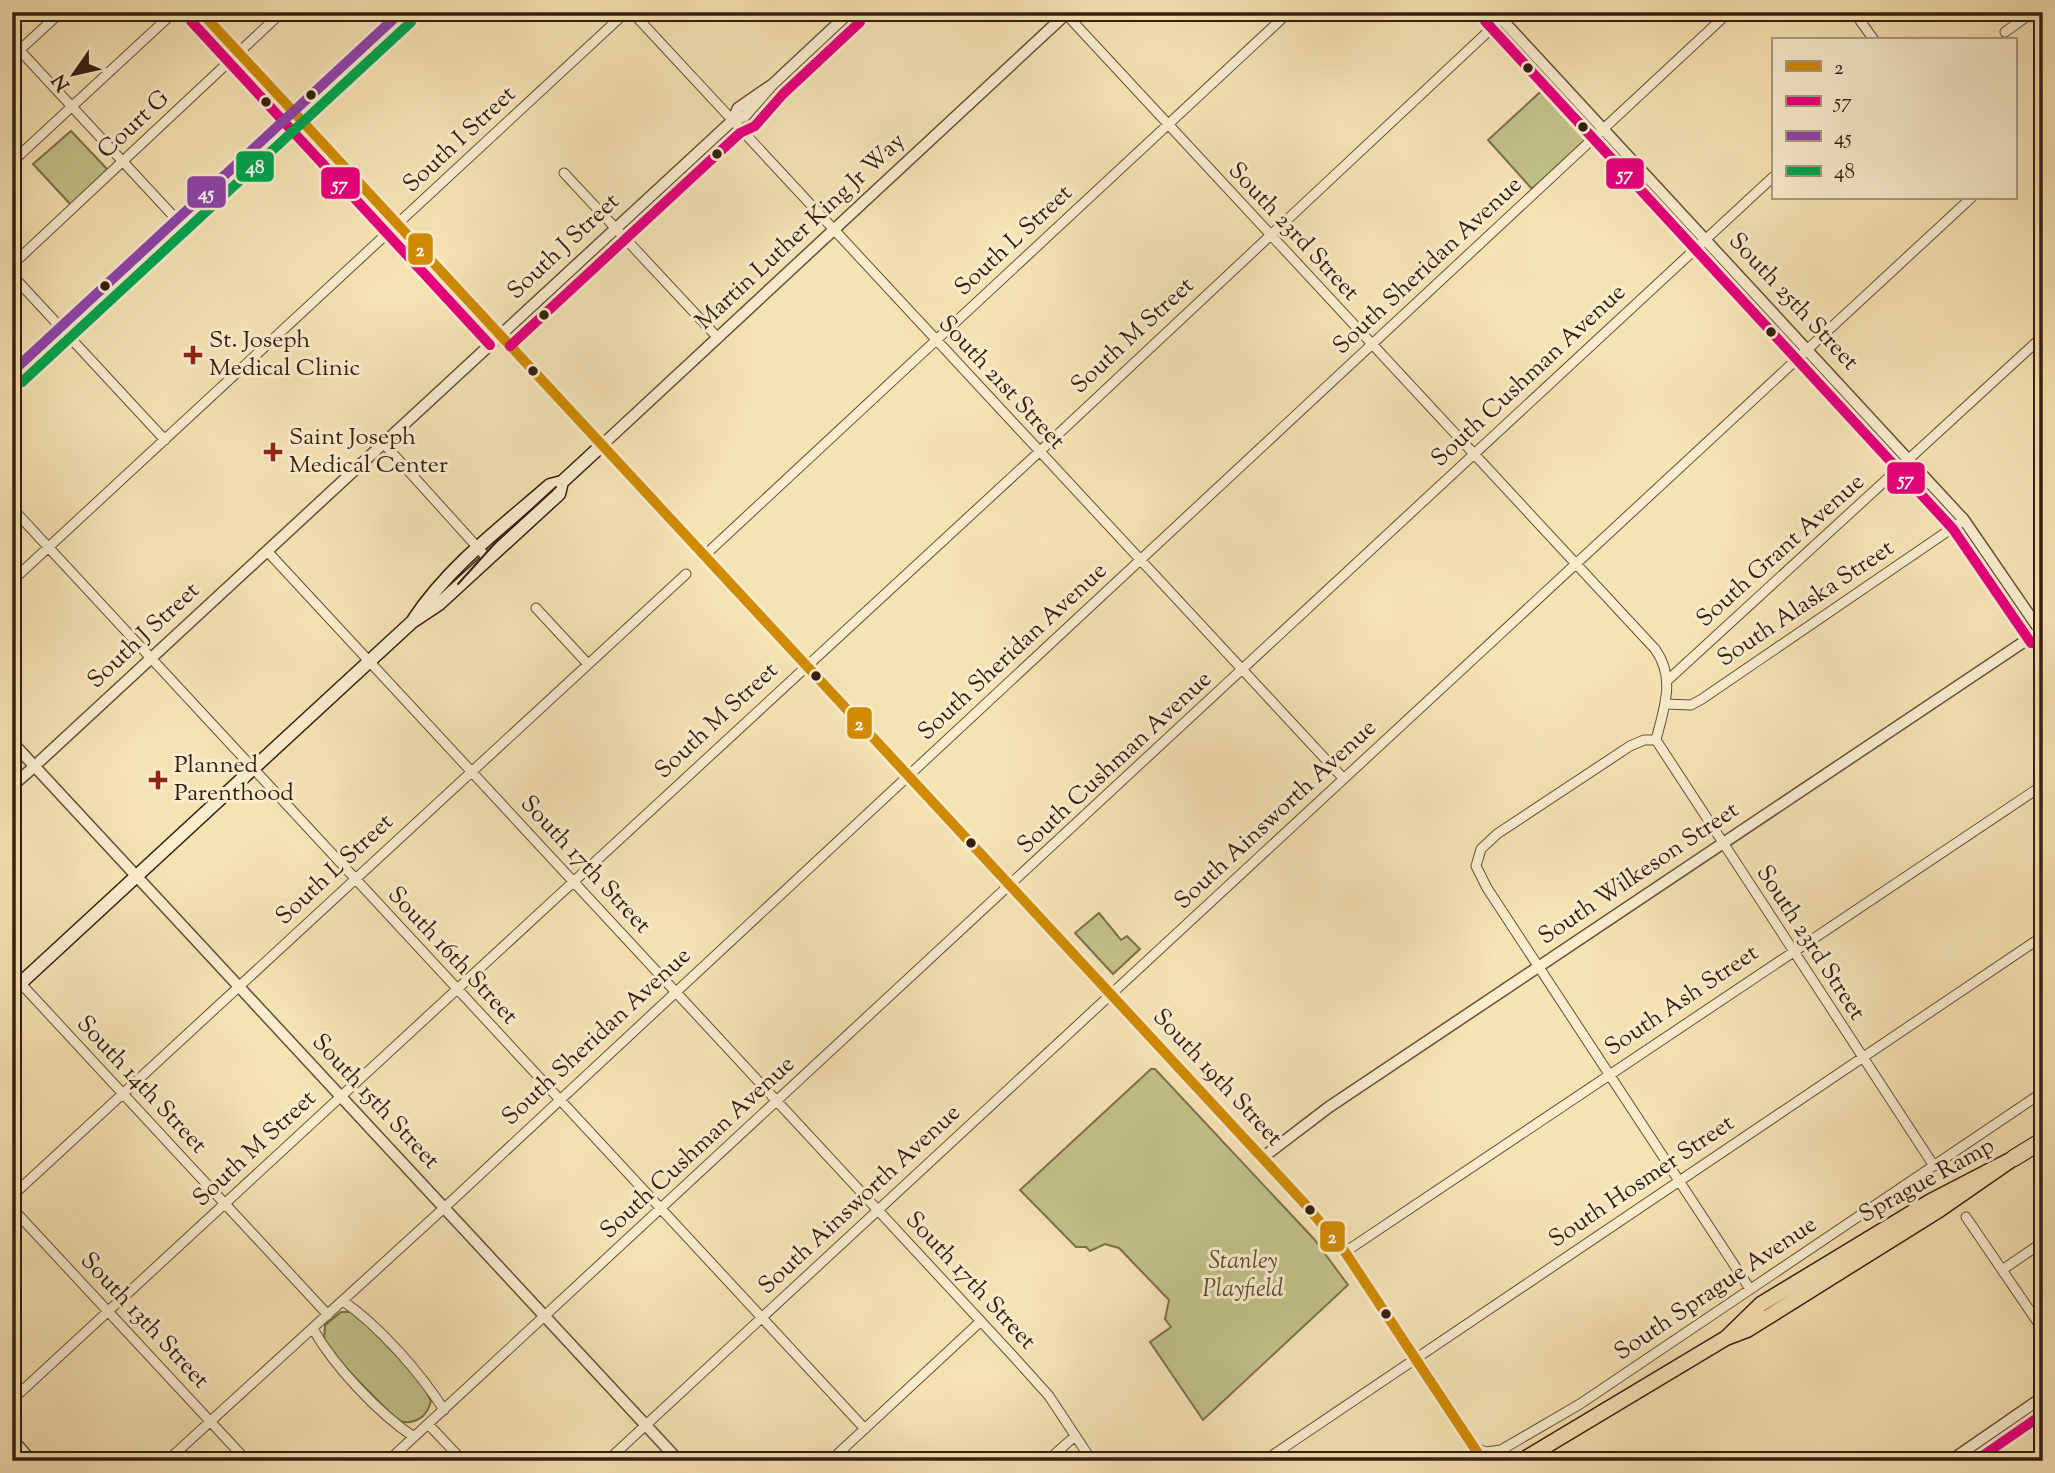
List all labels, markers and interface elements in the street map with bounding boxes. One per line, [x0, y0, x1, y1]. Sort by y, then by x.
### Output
north arrow [38, 38, 108, 108]
legend [1772, 38, 2016, 200]
text: 2 [1834, 54, 1844, 84]
unlabelled marker [1521, 61, 1535, 75]
text: N [47, 68, 77, 96]
street label: South I Street [396, 79, 524, 201]
street label: Court G [90, 83, 178, 167]
unlabelled marker [304, 88, 318, 102]
text: 57 [1833, 88, 1852, 118]
unlabelled marker [259, 95, 273, 109]
unlabelled marker [1576, 120, 1590, 134]
text: 45 [1834, 124, 1852, 154]
street label: Martin Luther King Jr Way [689, 126, 913, 338]
unlabelled marker [710, 147, 724, 161]
line badge: 48 [235, 150, 275, 183]
text: 48 [244, 155, 265, 182]
street label: South 23rd Street [1220, 155, 1366, 309]
line badge: 57 [1605, 157, 1645, 190]
text: 48 [1834, 158, 1855, 188]
text: 57 [1615, 162, 1633, 189]
line badge: 57 [320, 166, 361, 200]
street label: South Sheridan Avenue [1326, 169, 1530, 363]
text: 57 [330, 172, 348, 199]
line badge: 45 [186, 175, 227, 209]
street label: South L Street [947, 177, 1081, 305]
text: 45 [197, 181, 215, 208]
street label: South J Street [500, 186, 628, 308]
street label: South 25th Street [1720, 226, 1866, 378]
line badge: 2 [407, 232, 434, 266]
text: 2 [416, 238, 425, 265]
street label: South M Street [1064, 270, 1202, 402]
street label: South Cushman Avenue [1424, 276, 1634, 476]
unlabelled marker [98, 279, 112, 293]
unlabelled marker [537, 308, 551, 322]
street label: South 21st Street [930, 308, 1072, 458]
place label: St. Joseph Medical Clinic [209, 324, 361, 386]
unlabelled marker [1764, 325, 1778, 339]
marker: St. Joseph Medical Clinic [183, 345, 203, 365]
unlabelled marker [526, 364, 540, 378]
place label: Saint Joseph Medical Center [289, 421, 448, 483]
marker: Saint Joseph Medical Center [263, 442, 283, 462]
line badge: 57 [1886, 461, 1926, 495]
street label: South Grant Avenue [1689, 466, 1873, 636]
text: 57 [1896, 467, 1914, 494]
street label: South Alaska Street [1711, 532, 1901, 676]
street label: South Sheridan Avenue [911, 555, 1115, 749]
street label: South J Street [80, 575, 208, 697]
street label: South M Street [648, 655, 786, 787]
street label: South Cushman Avenue [1010, 663, 1220, 863]
unlabelled marker [809, 669, 823, 683]
line badge: 2 [846, 706, 873, 740]
text: 2 [855, 712, 864, 739]
street label: South Ainsworth Avenue [1167, 712, 1385, 918]
place label: Planned Parenthood [174, 749, 294, 811]
marker: Planned Parenthood [148, 770, 168, 790]
street label: South 17th Street [512, 788, 658, 942]
street label: South Wilkeson Street [1532, 794, 1746, 954]
street label: South L Street [268, 806, 402, 934]
unlabelled marker [964, 836, 978, 850]
street label: South 23rd Street [1747, 859, 1873, 1027]
street label: South 16th Street [379, 879, 525, 1033]
street label: South Ash Street [1598, 937, 1766, 1065]
street label: South Sheridan Avenue [495, 940, 699, 1134]
street label: South 19th Street [1144, 1001, 1290, 1155]
street label: South 14th Street [68, 1008, 214, 1162]
street label: South 15th Street [303, 1027, 447, 1177]
street label: South Cushman Avenue [593, 1048, 803, 1248]
street label: South M Street [186, 1083, 324, 1215]
street label: South Ainsworth Avenue [751, 1097, 969, 1303]
street label: South Hosmer Street [1543, 1107, 1741, 1257]
street label: Sprague Ramp [1853, 1130, 2001, 1232]
unlabelled marker [1303, 1203, 1317, 1217]
street label: South 17th Street [897, 1204, 1043, 1358]
street label: South Sprague Avenue [1608, 1208, 1824, 1370]
line badge: 2 [1319, 1220, 1346, 1253]
text: 2 [1328, 1225, 1337, 1252]
street label: South 13th Street [72, 1245, 216, 1397]
park label: Stanley Playfield [1203, 1245, 1284, 1307]
unlabelled marker [1379, 1307, 1393, 1321]

